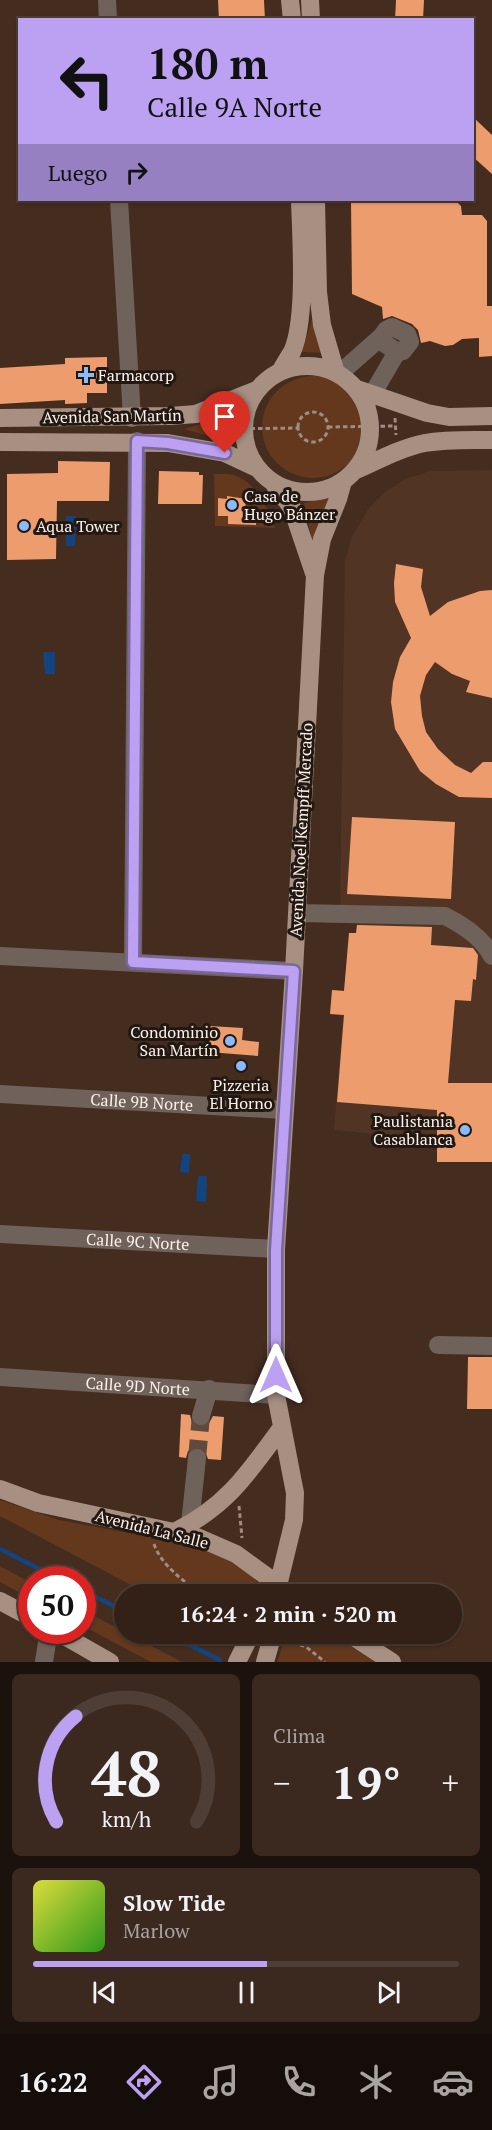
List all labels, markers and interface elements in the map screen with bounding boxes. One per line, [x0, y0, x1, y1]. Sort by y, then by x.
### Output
text: 180 m [147, 35, 268, 91]
icon: left [48, 42, 126, 120]
text: Calle 9A Norte [147, 89, 322, 125]
icon: right [120, 156, 153, 189]
text: Luego [48, 158, 108, 187]
place label: Farmacorp [98, 364, 174, 386]
marker: Farmacorp [79, 368, 93, 382]
pin [199, 391, 250, 453]
icon: arrive [208, 400, 241, 433]
street label: Avenida San Martín [42, 404, 182, 428]
place label: Casa de Hugo Bánzer [244, 485, 336, 525]
marker: Casa de Hugo Bánzer [225, 498, 239, 512]
place label: Aqua Tower [36, 515, 120, 537]
marker: Aqua Tower [17, 519, 31, 533]
street label: Avenida Noel Kempff Mercado [284, 722, 318, 938]
place label: Condominio San Martín [130, 1021, 218, 1061]
marker: Condominio San Martín [223, 1034, 237, 1048]
marker: Pizzeria El Horno [234, 1059, 248, 1073]
place label: Pizzeria El Horno [209, 1074, 273, 1114]
street label: Calle 9B Norte [90, 1088, 194, 1116]
place label: Paulistania Casablanca [373, 1110, 453, 1150]
marker: Paulistania Casablanca [458, 1123, 472, 1137]
street label: Calle 9C Norte [86, 1228, 190, 1255]
position arrow [244, 1343, 308, 1407]
street label: Calle 9D Norte [85, 1372, 191, 1400]
street label: Avenida La Salle [93, 1504, 211, 1554]
speed limit sign: 50 [18, 1566, 96, 1644]
text: 16:24 · 2 min · 520 m [179, 1599, 397, 1628]
text: Clima [273, 1722, 325, 1749]
text: 48 [91, 1731, 161, 1814]
text: 19° [331, 1752, 401, 1812]
text: − [273, 1761, 291, 1804]
text: + [441, 1761, 459, 1804]
text: km/h [101, 1805, 151, 1833]
text: Slow Tide [123, 1888, 226, 1917]
text: Marlow [123, 1917, 190, 1944]
icon: previous [88, 1976, 121, 2009]
icon: pause [230, 1976, 263, 2009]
icon: next [372, 1976, 405, 2009]
icon: directions [123, 2061, 165, 2103]
icon: music [200, 2061, 242, 2103]
icon: phone [278, 2061, 320, 2103]
icon: climate [355, 2061, 397, 2103]
icon: car [432, 2061, 474, 2103]
text: 16:22 [18, 2064, 88, 2100]

